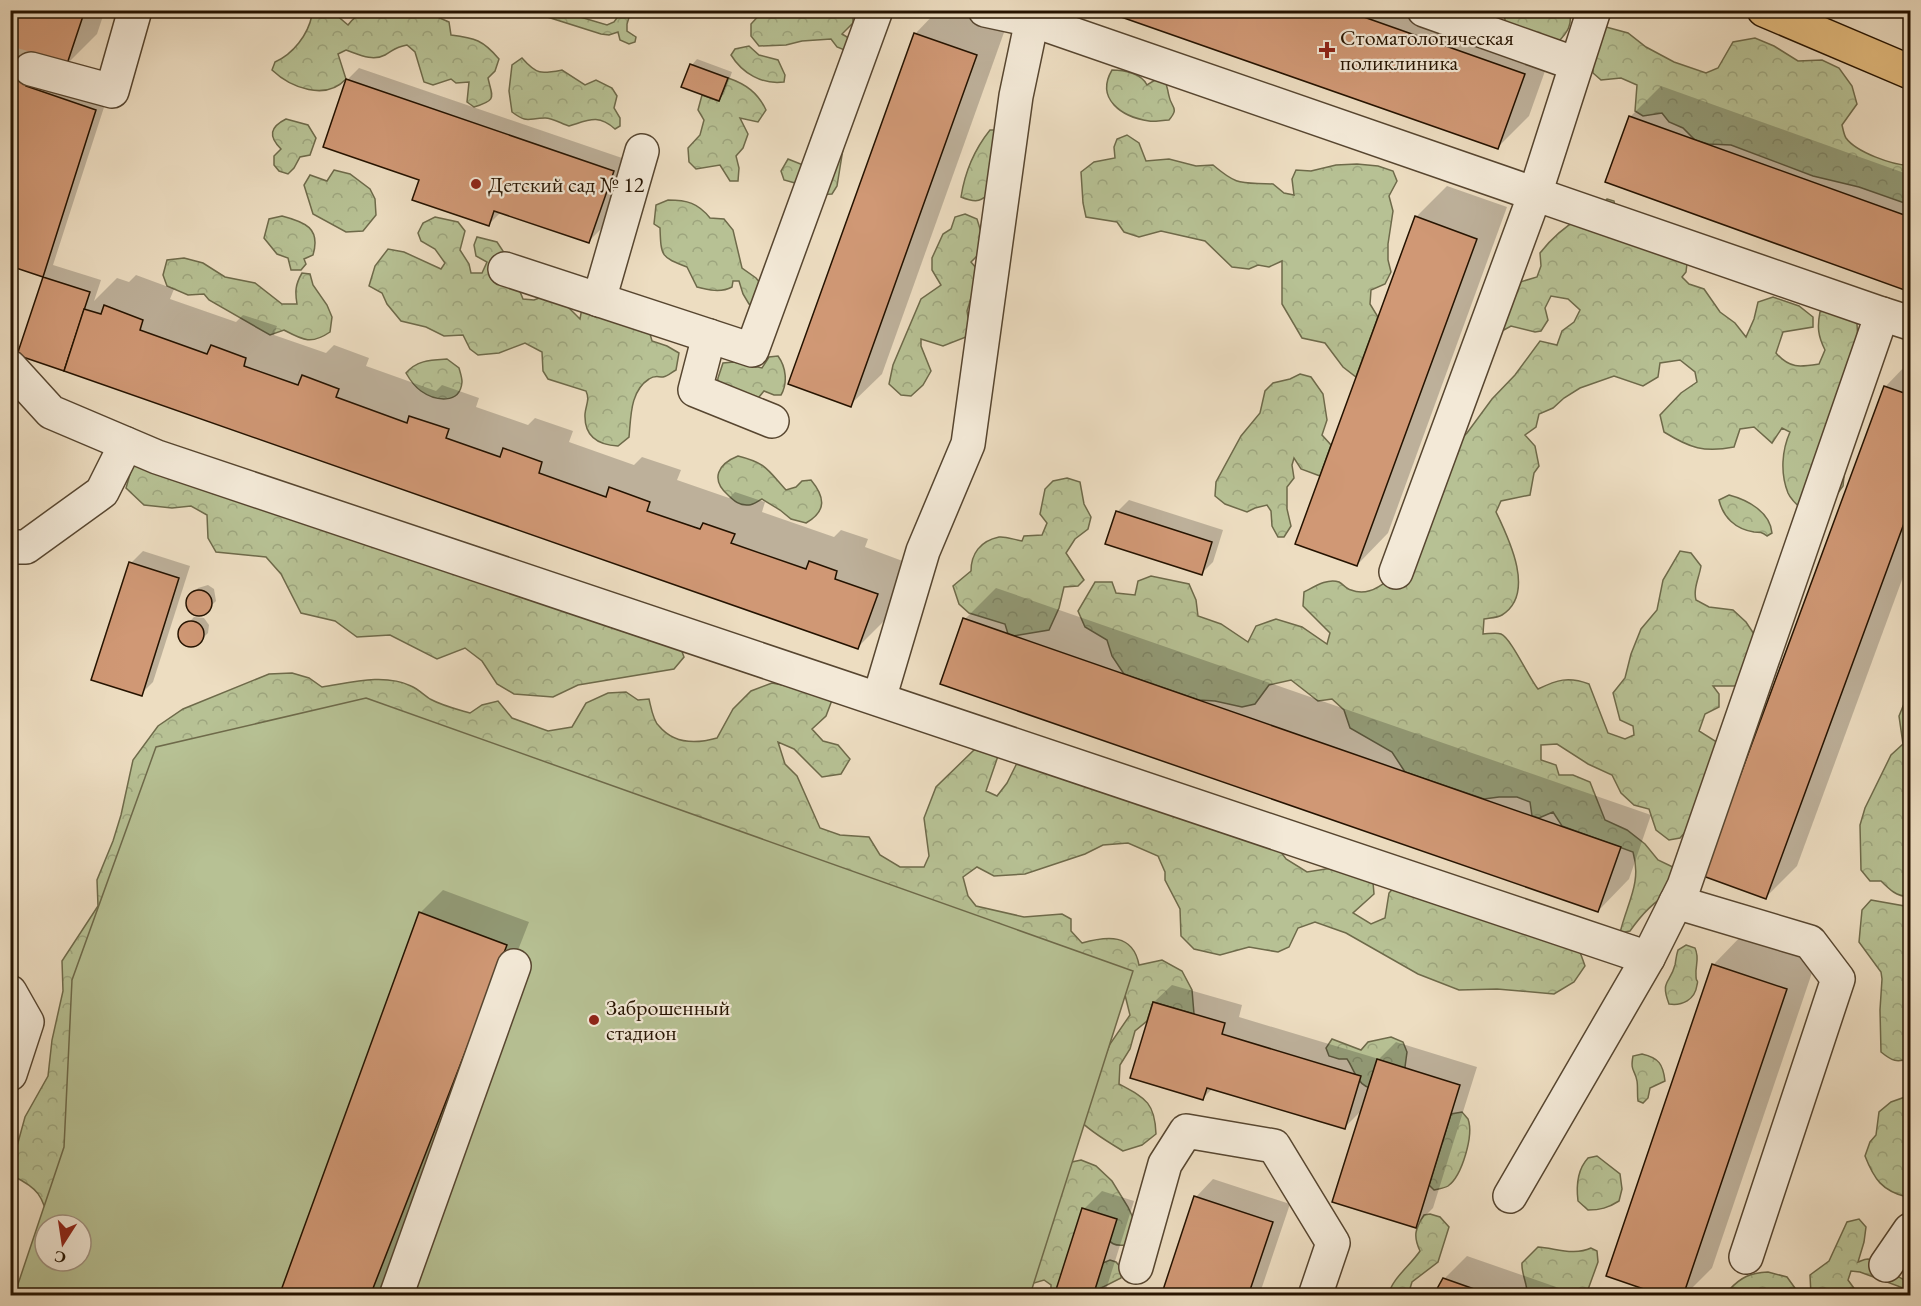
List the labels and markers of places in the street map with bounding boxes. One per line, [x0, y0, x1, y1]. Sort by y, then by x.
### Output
place label: Стоматологическая поликлиника [1340, 23, 1514, 77]
marker: Стоматологическая поликлиника [1318, 41, 1336, 59]
place label: Детский сад № 12 [488, 170, 645, 199]
marker: Детский сад № 12 [469, 177, 483, 191]
place label: Заброшенный стадион [606, 993, 731, 1047]
marker: Заброшенный стадион [587, 1013, 601, 1027]

